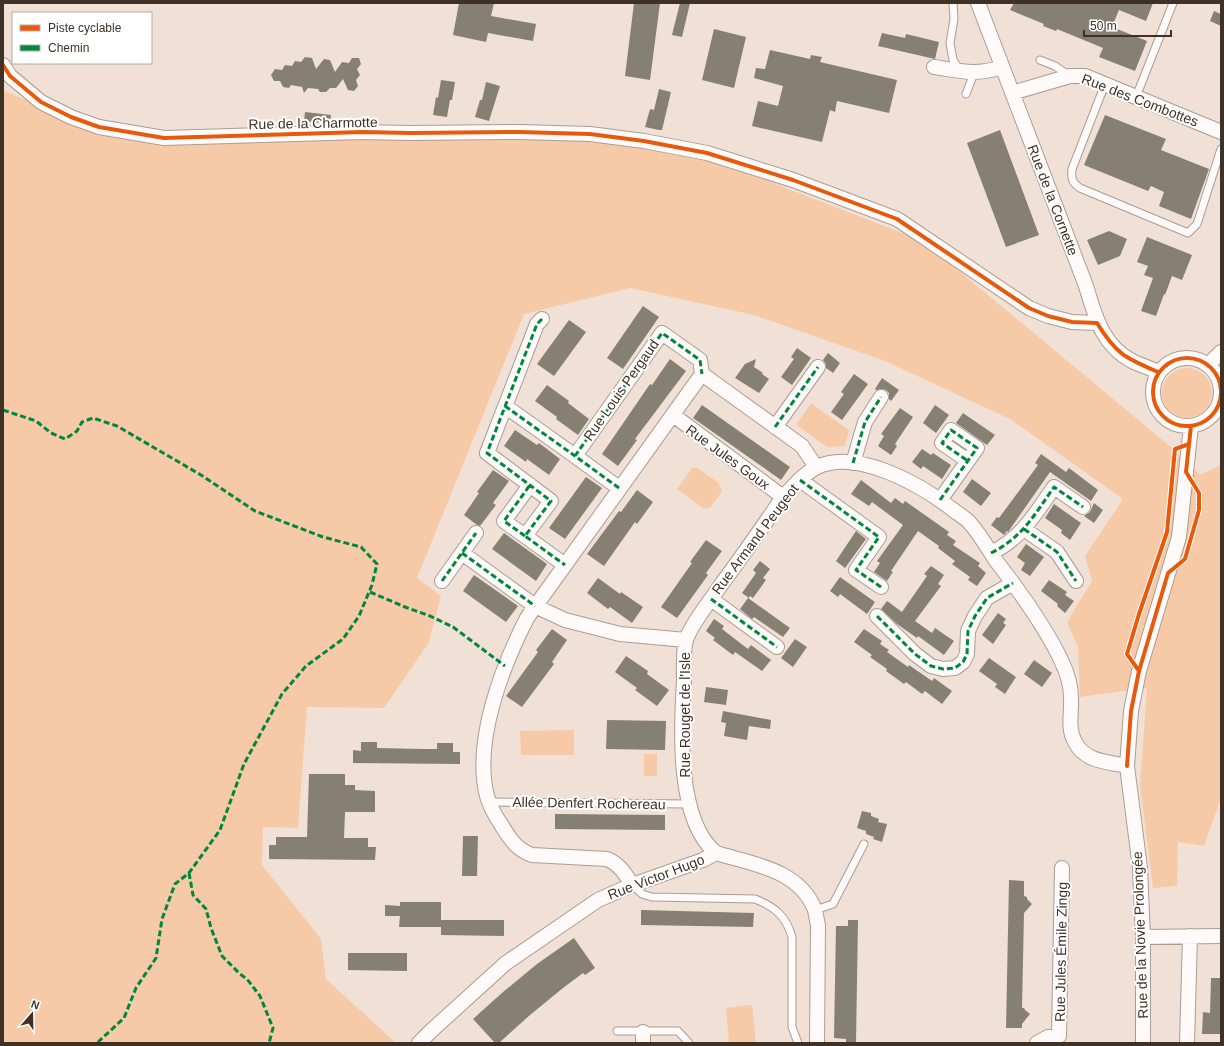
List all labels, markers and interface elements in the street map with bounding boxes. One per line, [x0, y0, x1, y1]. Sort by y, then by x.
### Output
legend [12, 12, 152, 64]
scale bar [1084, 12, 1171, 38]
text: 50 m [1090, 19, 1117, 33]
text: Piste cyclable [48, 21, 122, 35]
text: Chemin [48, 41, 89, 55]
street label: Rue des Combottes [1079, 70, 1201, 130]
street label: Rue de la Charmotte [248, 114, 378, 132]
street label: Rue de la Cornette [1024, 142, 1082, 258]
street label: Rue Louis Pergaud [580, 336, 662, 444]
street label: Rue Jules Goux [683, 421, 773, 493]
street label: Rue Armand Peugeot [708, 481, 802, 597]
street label: Rue Rouget de l'Isle [677, 652, 693, 778]
street label: Allée Denfert Rochereau [512, 794, 666, 812]
street label: Rue Victor Hugo [605, 851, 707, 903]
street label: Rue de la Novie Prolongée [1129, 851, 1151, 1019]
street label: Rue Jules Émile Zingg [1052, 882, 1070, 1022]
north arrow [12, 994, 52, 1034]
text: N [30, 998, 41, 1012]

